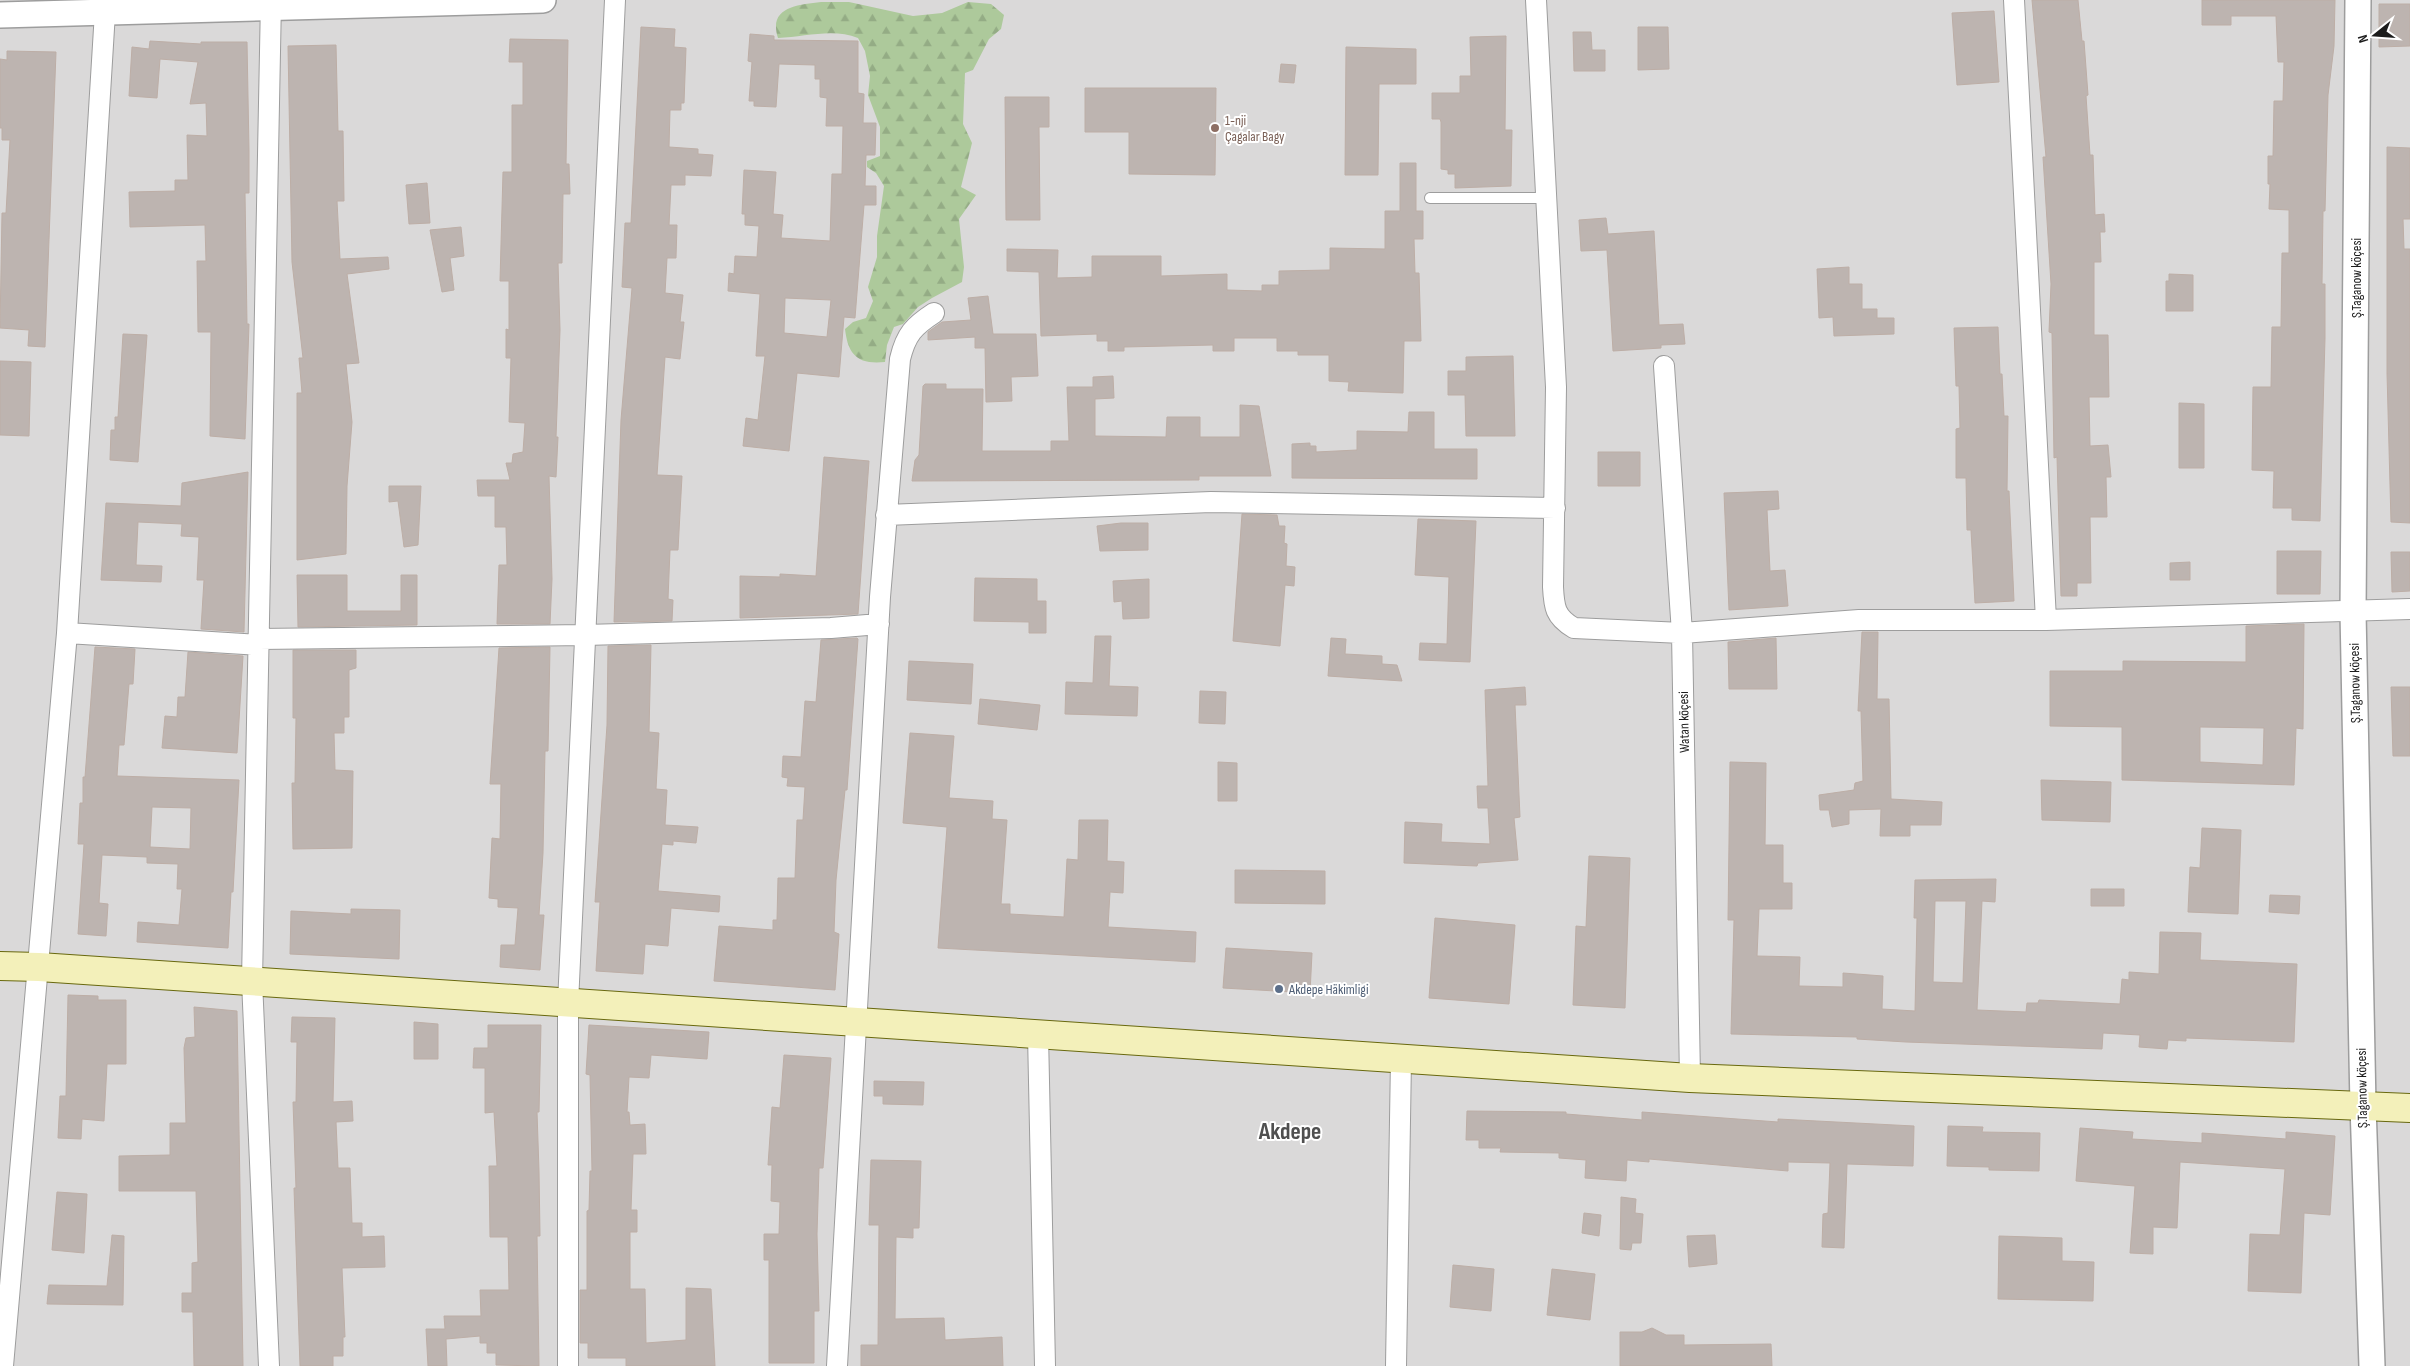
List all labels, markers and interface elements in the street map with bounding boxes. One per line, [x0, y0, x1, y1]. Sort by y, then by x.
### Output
north arrow [2350, 10, 2400, 60]
text: N [2354, 33, 2372, 45]
place label: 1-nji Çagalar Bagy [1225, 112, 1285, 145]
marker: 1-nji Çagalar Bagy [1209, 122, 1221, 134]
street label: Ş.Taganow köçesi [2348, 238, 2365, 318]
street label: Ş.Taganow köçesi [2346, 643, 2364, 723]
street label: Watan köçesi [1675, 691, 1693, 753]
place label: Akdepe Häkimligi [1288, 981, 1369, 998]
marker: Akdepe Häkimligi [1273, 983, 1285, 995]
street label: Ş.Taganow köçesi [2353, 1048, 2371, 1128]
district label: Akdepe [1258, 1117, 1321, 1146]

